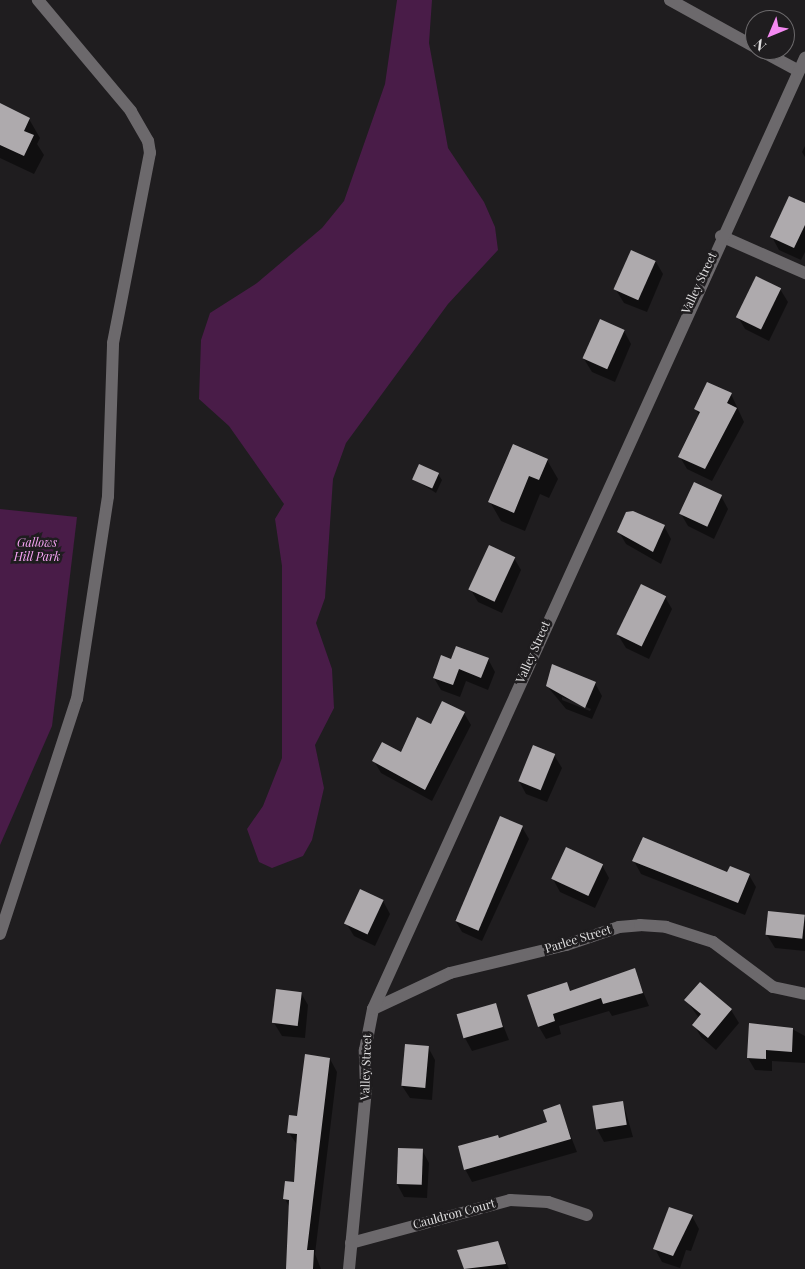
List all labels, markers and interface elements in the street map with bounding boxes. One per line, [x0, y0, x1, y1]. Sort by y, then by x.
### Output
north arrow [745, 10, 795, 60]
text: N [749, 35, 770, 56]
street label: Valley Street [678, 250, 720, 316]
park label: Gallows Hill Park [13, 536, 61, 564]
street label: Valley Street [513, 619, 553, 685]
street label: Parlee Street [543, 922, 613, 956]
street label: Valley Street [358, 1033, 374, 1101]
street label: Cauldron Court [411, 1196, 497, 1232]

